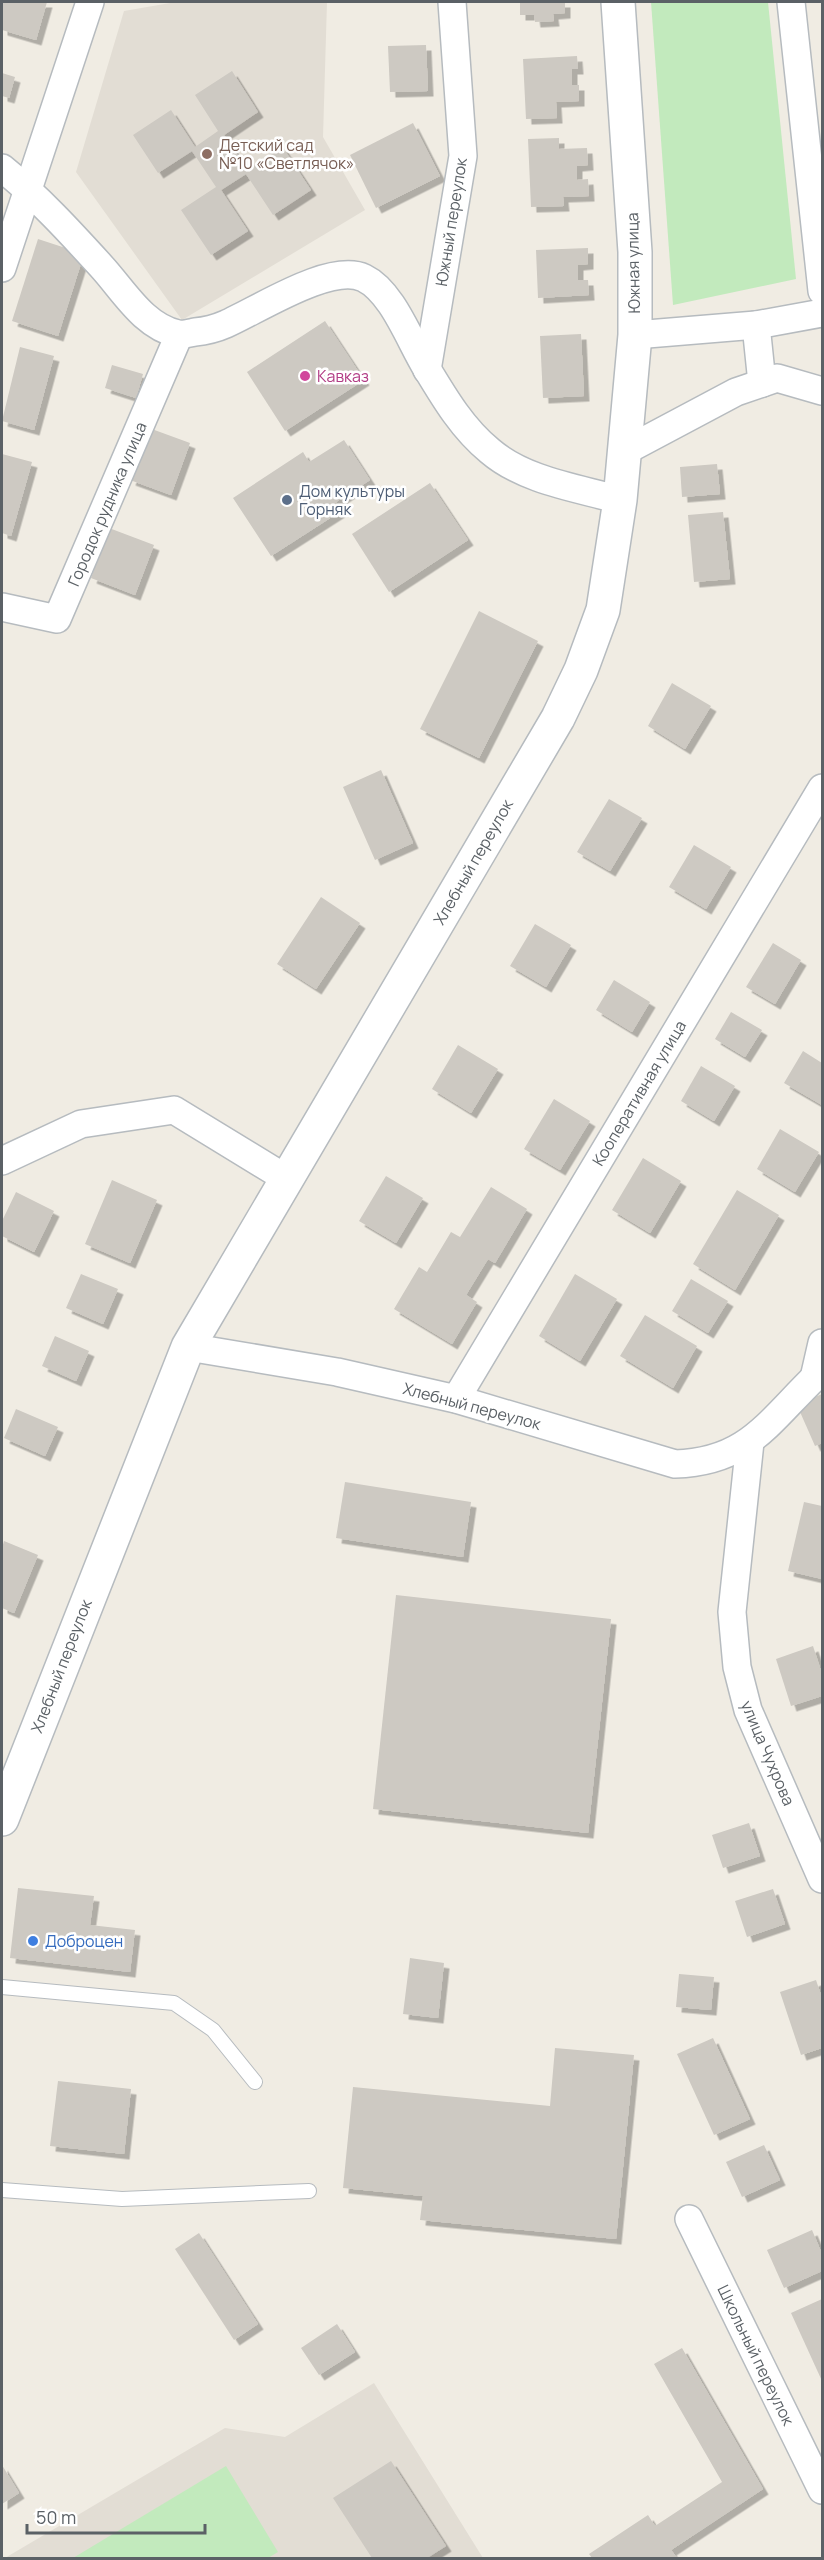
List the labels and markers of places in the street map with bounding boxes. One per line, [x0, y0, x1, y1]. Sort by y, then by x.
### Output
place label: Детский сад №10 «Светлячок» [219, 134, 354, 174]
marker: Детский сад №10 «Светлячок» [200, 147, 214, 161]
place label: Кавказ [317, 365, 369, 387]
marker: Кавказ [298, 369, 312, 383]
place label: Дом культуры Горняк [299, 480, 405, 520]
marker: Дом культуры Горняк [280, 493, 294, 507]
place label: Доброцен [45, 1930, 123, 1952]
marker: Доброцен [26, 1934, 40, 1948]

